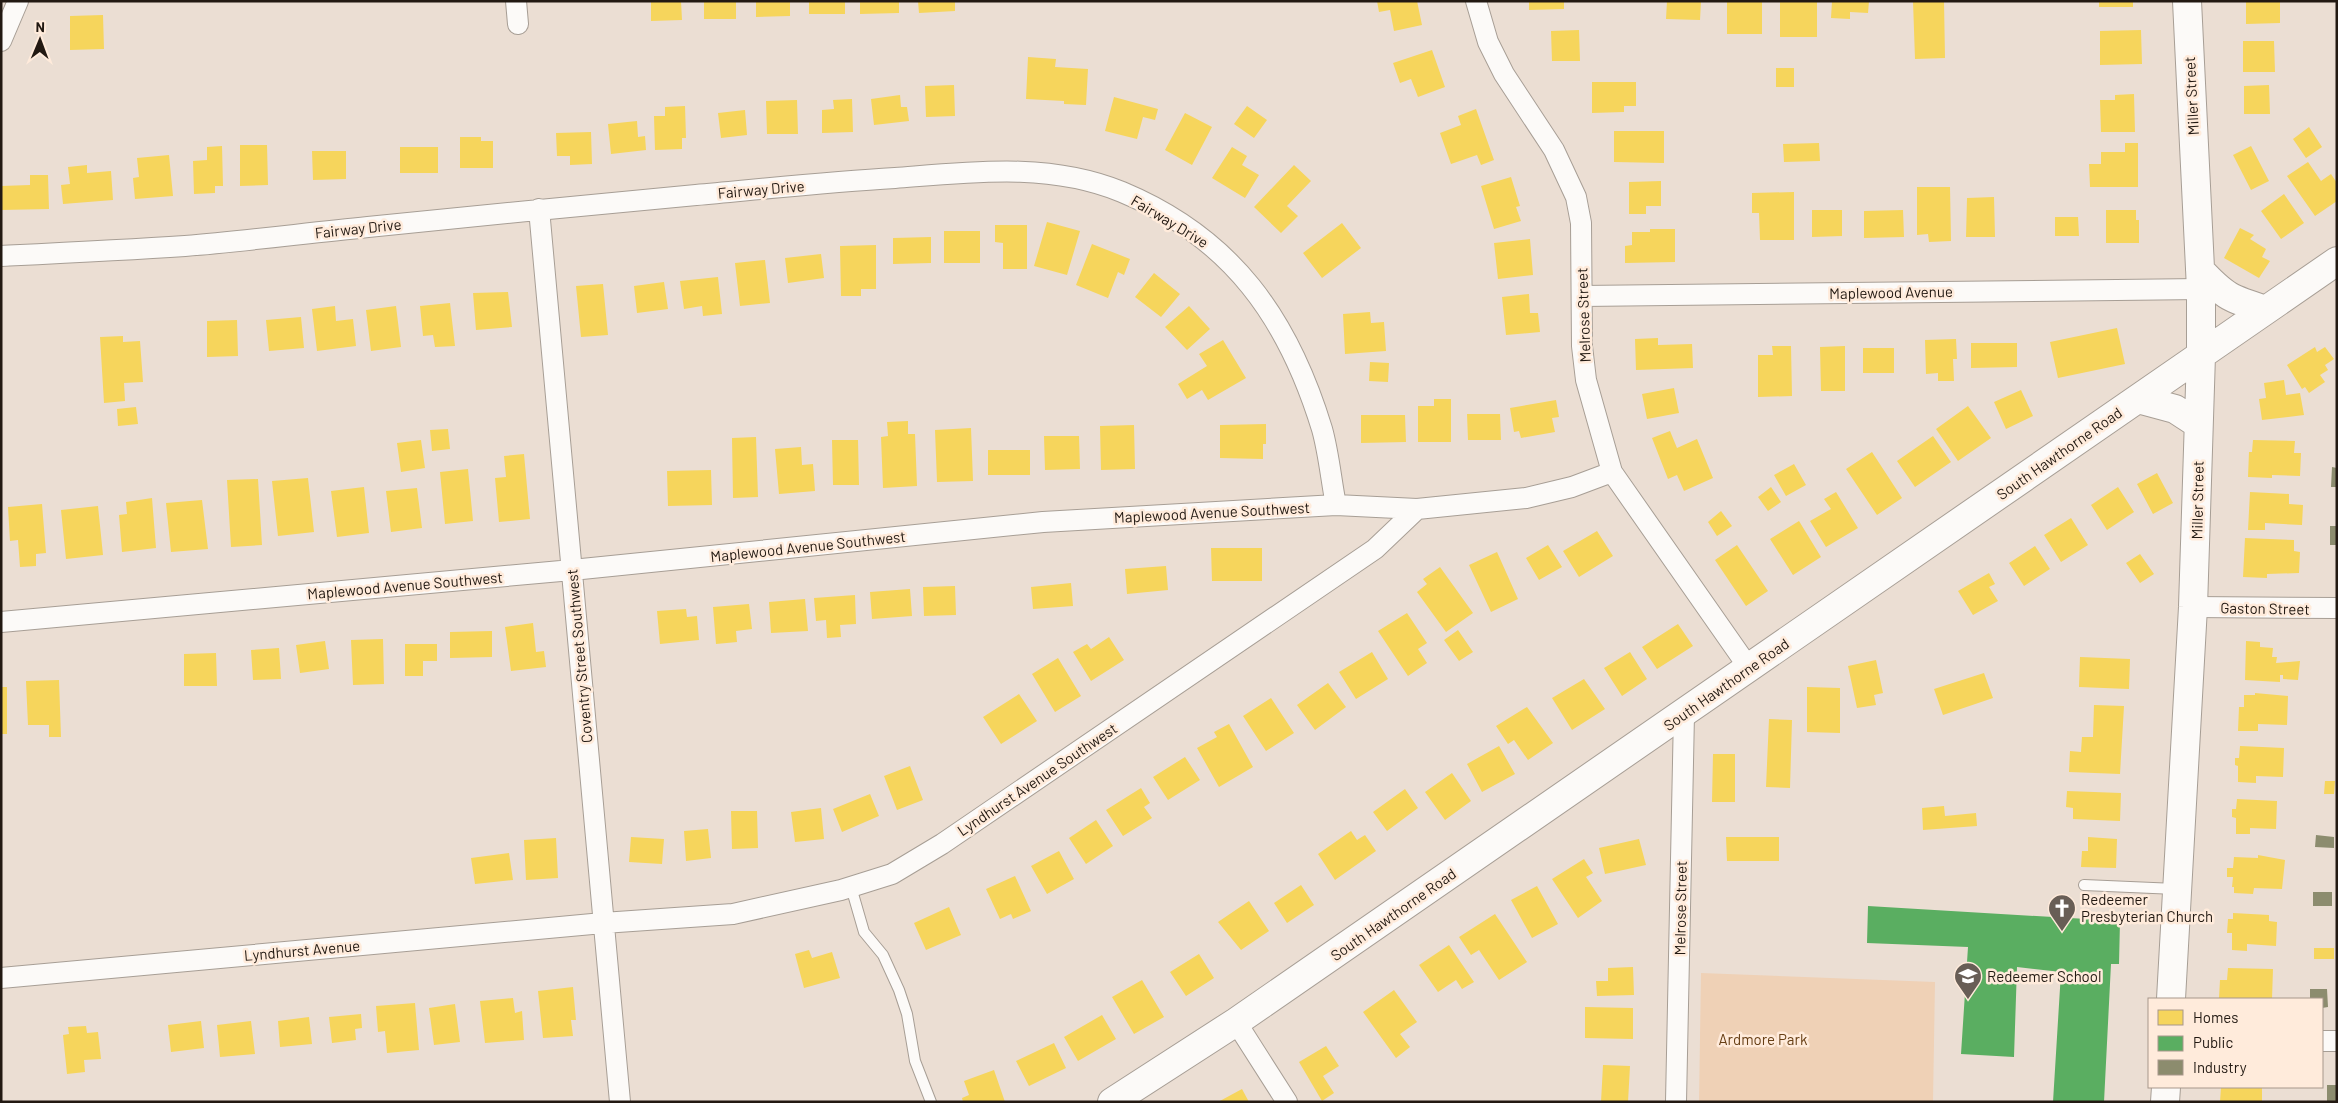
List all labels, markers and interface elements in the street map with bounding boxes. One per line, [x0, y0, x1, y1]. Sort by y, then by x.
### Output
north arrow [15, 15, 65, 65]
text: N [35, 18, 45, 35]
street label: Miller Street [2180, 56, 2202, 136]
street label: Fairway Drive [717, 176, 805, 202]
street label: Fairway Drive [1128, 191, 1212, 251]
street label: Fairway Drive [314, 215, 402, 241]
street label: Melrose Street [1572, 267, 1594, 363]
street label: Maplewood Avenue [1829, 282, 1953, 302]
street label: South Hawthorne Road [1993, 403, 2125, 503]
street label: Miller Street [2187, 460, 2207, 540]
street label: Maplewood Avenue Southwest [1114, 498, 1310, 526]
street label: Maplewood Avenue Southwest [710, 527, 906, 565]
street label: Maplewood Avenue Southwest [307, 567, 503, 603]
street label: Coventry Street Southwest [562, 568, 596, 744]
street label: Gaston Street [2220, 598, 2310, 618]
street label: South Hawthorne Road [1660, 634, 1792, 734]
street label: Lyndhurst Avenue Southwest [954, 719, 1120, 839]
street label: Melrose Street [1670, 860, 1690, 956]
street label: South Hawthorne Road [1327, 864, 1459, 964]
place label: Redeemer Presbyterian Church [2081, 890, 2213, 925]
church icon: Redeemer Presbyterian Church [2047, 893, 2077, 932]
street label: Lyndhurst Avenue [243, 936, 361, 964]
school or university icon: Redeemer School [1953, 961, 1983, 1000]
place label: Redeemer School [1987, 967, 2101, 985]
legend [2148, 998, 2323, 1088]
text: Homes [2193, 1008, 2238, 1026]
park label: Ardmore Park [1718, 1030, 1808, 1048]
text: Public [2193, 1033, 2233, 1051]
text: Industry [2193, 1058, 2247, 1076]

